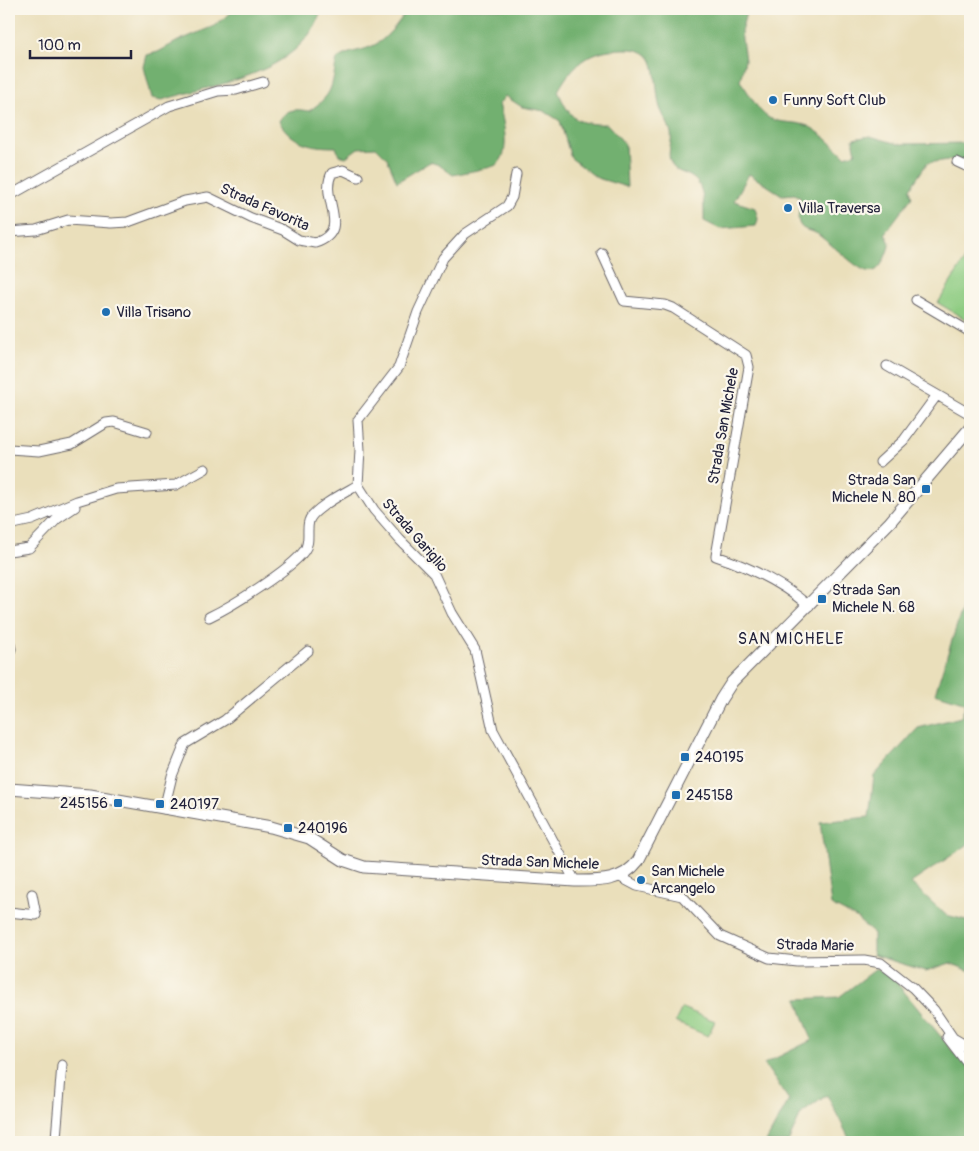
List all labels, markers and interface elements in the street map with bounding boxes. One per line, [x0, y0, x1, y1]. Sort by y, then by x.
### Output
scale bar [30, 28, 131, 60]
text: 100 m [38, 36, 81, 55]
place label: Funny Soft Club [783, 91, 886, 110]
marker: Funny Soft Club [767, 94, 779, 106]
street label: Strada Favorita [217, 179, 312, 236]
place label: Villa Traversa [798, 199, 880, 218]
marker: Villa Traversa [782, 202, 794, 214]
place label: Villa Trisano [116, 303, 191, 322]
marker: Villa Trisano [100, 306, 112, 318]
street label: Strada San Michele [704, 366, 743, 486]
place label: Strada San Michele N. 80 [832, 471, 916, 507]
marker: Strada San Michele N. 80 [920, 483, 932, 495]
street label: Strada Gariglio [377, 495, 452, 576]
place label: Strada San Michele N. 68 [832, 581, 915, 617]
marker: Strada San Michele N. 68 [816, 593, 828, 605]
district label: SAN MICHELE [738, 629, 844, 649]
place label: 240195 [695, 748, 744, 767]
marker: 240195 [679, 751, 691, 763]
place label: 245158 [686, 786, 733, 805]
marker: 245158 [670, 789, 682, 801]
place label: 245156 [60, 794, 108, 813]
place label: 240197 [170, 795, 219, 814]
marker: 245156 [112, 797, 124, 809]
marker: 240197 [154, 798, 166, 810]
place label: 240196 [298, 819, 348, 838]
marker: 240196 [282, 822, 294, 834]
street label: Strada San Michele [481, 851, 600, 874]
place label: San Michele Arcangelo [651, 862, 725, 898]
marker: San Michele Arcangelo [635, 874, 647, 886]
street label: Strada Marie [776, 935, 855, 956]

